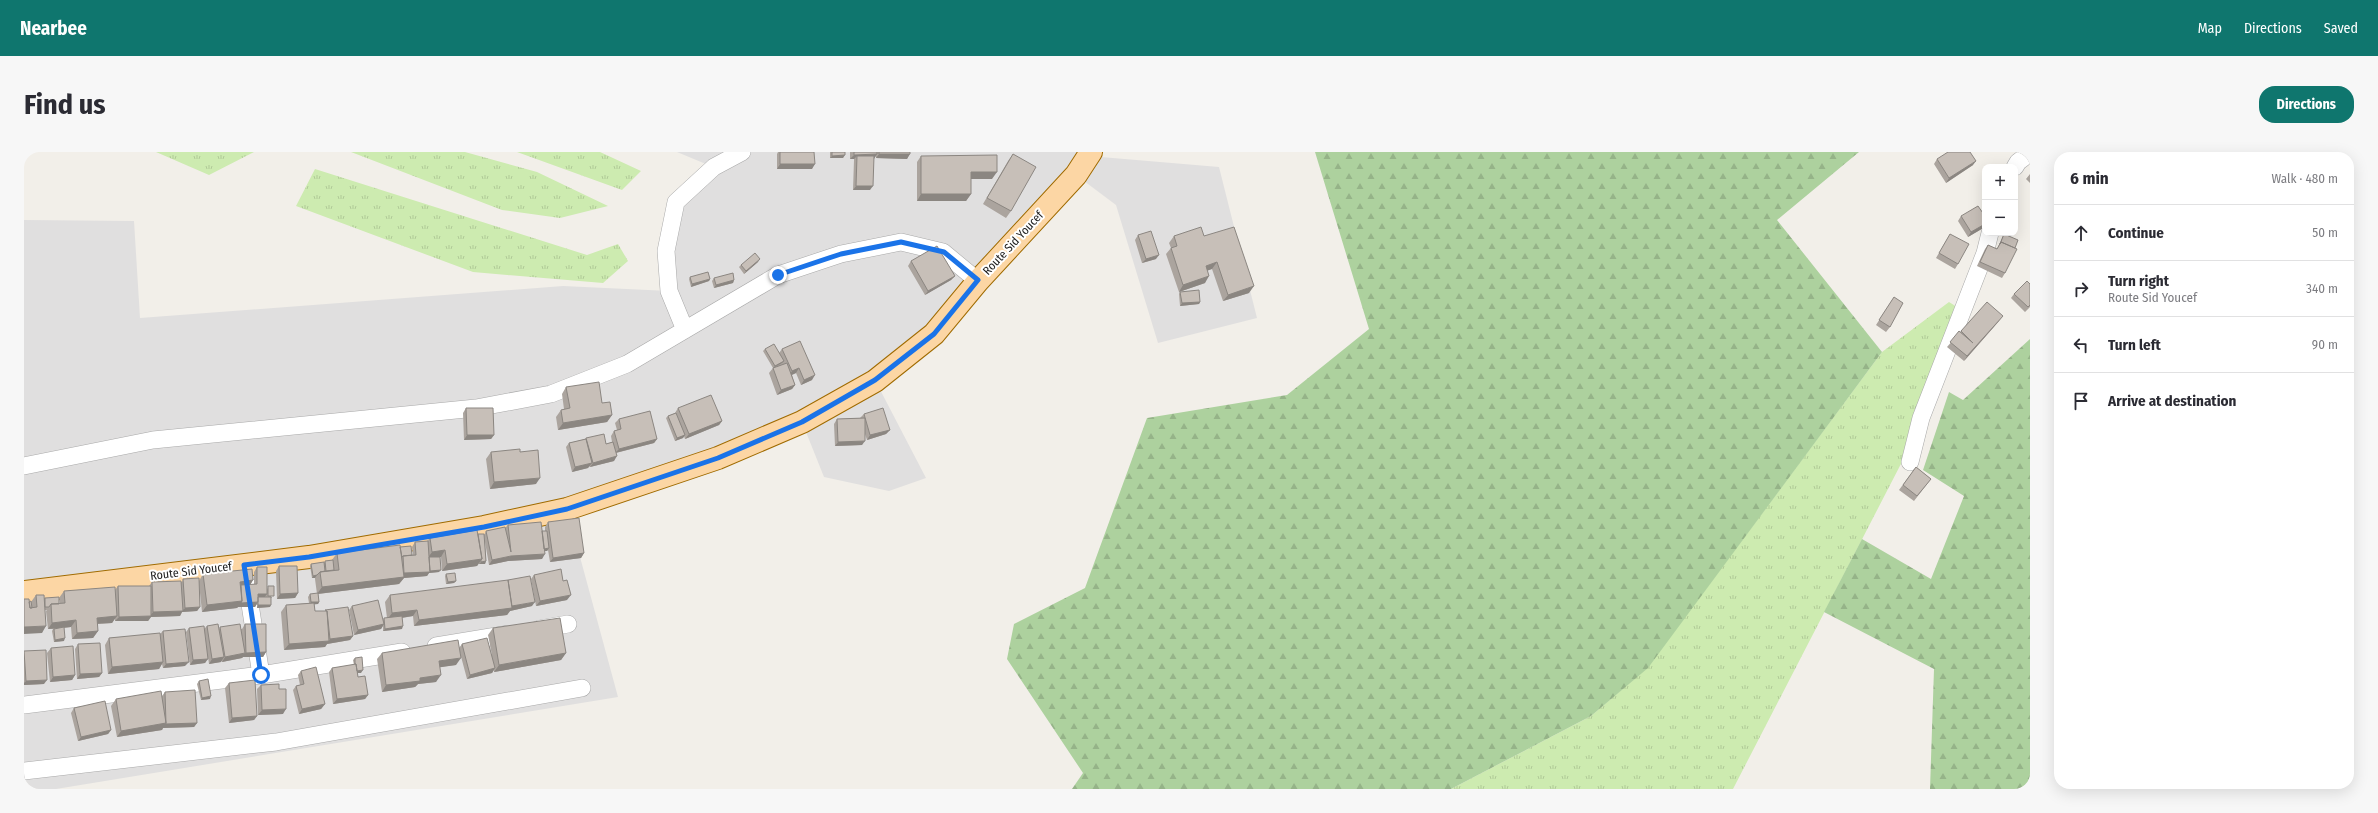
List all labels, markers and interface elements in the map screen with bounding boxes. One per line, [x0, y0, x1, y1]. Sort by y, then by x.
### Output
text: Nearbee [20, 17, 87, 40]
text: Map [2198, 20, 2222, 37]
text: Directions [2244, 20, 2302, 37]
text: Saved [2324, 20, 2358, 37]
button: Directions [2259, 86, 2354, 123]
text: Find us [24, 88, 106, 121]
map controls [1982, 164, 2018, 236]
button: + [1982, 164, 2018, 200]
text: 6 min [2070, 168, 2109, 189]
text: Walk · 480 m [2271, 171, 2338, 186]
button: − [1982, 200, 2018, 236]
street label: Route Sid Youcef [980, 207, 1047, 278]
icon: ahead [2070, 222, 2092, 244]
text: Continue [2108, 224, 2164, 242]
text: 50 m [2312, 225, 2338, 240]
route end [769, 266, 787, 284]
text: Turn right [2108, 272, 2169, 290]
icon: right [2070, 278, 2092, 300]
text: 340 m [2306, 281, 2338, 296]
text: Route Sid Youcef [2108, 290, 2197, 305]
icon: left [2070, 334, 2092, 356]
text: Turn left [2108, 336, 2161, 354]
text: 90 m [2312, 337, 2338, 352]
icon: arrive [2070, 390, 2092, 412]
text: Arrive at destination [2108, 392, 2236, 410]
street label: Route Sid Youcef [149, 559, 234, 583]
route start [252, 666, 270, 684]

